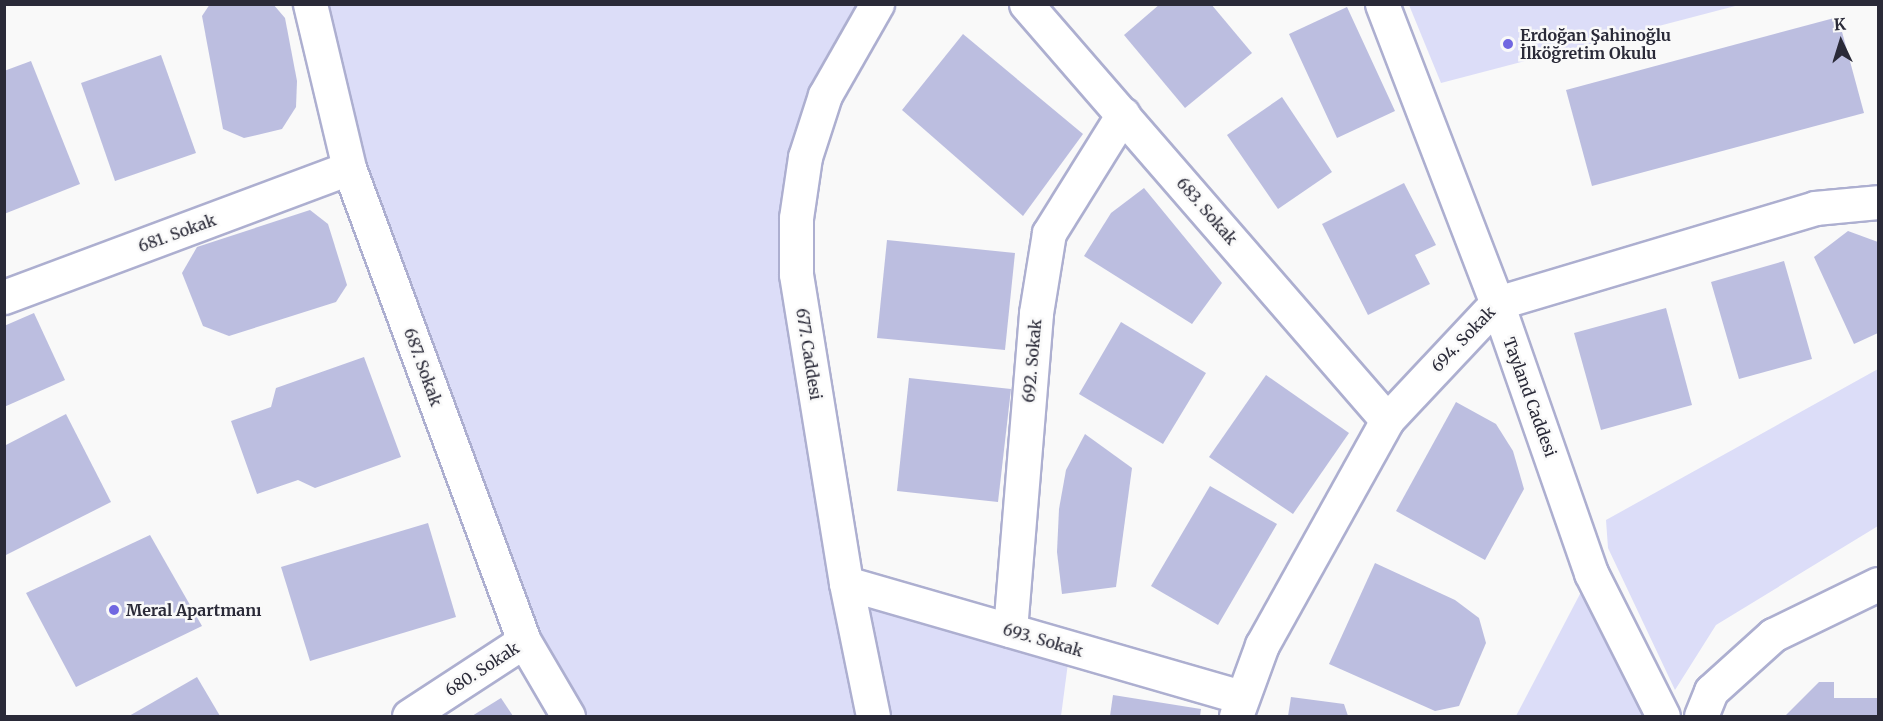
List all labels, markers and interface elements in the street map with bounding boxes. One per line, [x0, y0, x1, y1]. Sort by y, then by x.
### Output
north arrow [1811, 12, 1871, 72]
text: K [1833, 14, 1846, 34]
place label: Erdoğan Şahinoğlu İlköğretim Okulu [1520, 25, 1671, 63]
marker: Erdoğan Şahinoğlu İlköğretim Okulu [1501, 37, 1515, 51]
street label: 683. Sokak [1173, 173, 1241, 249]
street label: 681. Sokak [135, 210, 219, 256]
street label: 694. Sokak [1427, 302, 1499, 376]
street label: 677. Caddesi [792, 307, 826, 401]
street label: 692. Sokak [1019, 319, 1045, 403]
street label: 687. Sokak [400, 325, 446, 409]
street label: Tayland Caddesi [1499, 335, 1561, 459]
place label: Meral Apartmanı [126, 600, 262, 620]
marker: Meral Apartmanı [107, 603, 121, 617]
street label: 693. Sokak [1001, 619, 1085, 661]
street label: 680. Sokak [441, 638, 523, 700]

